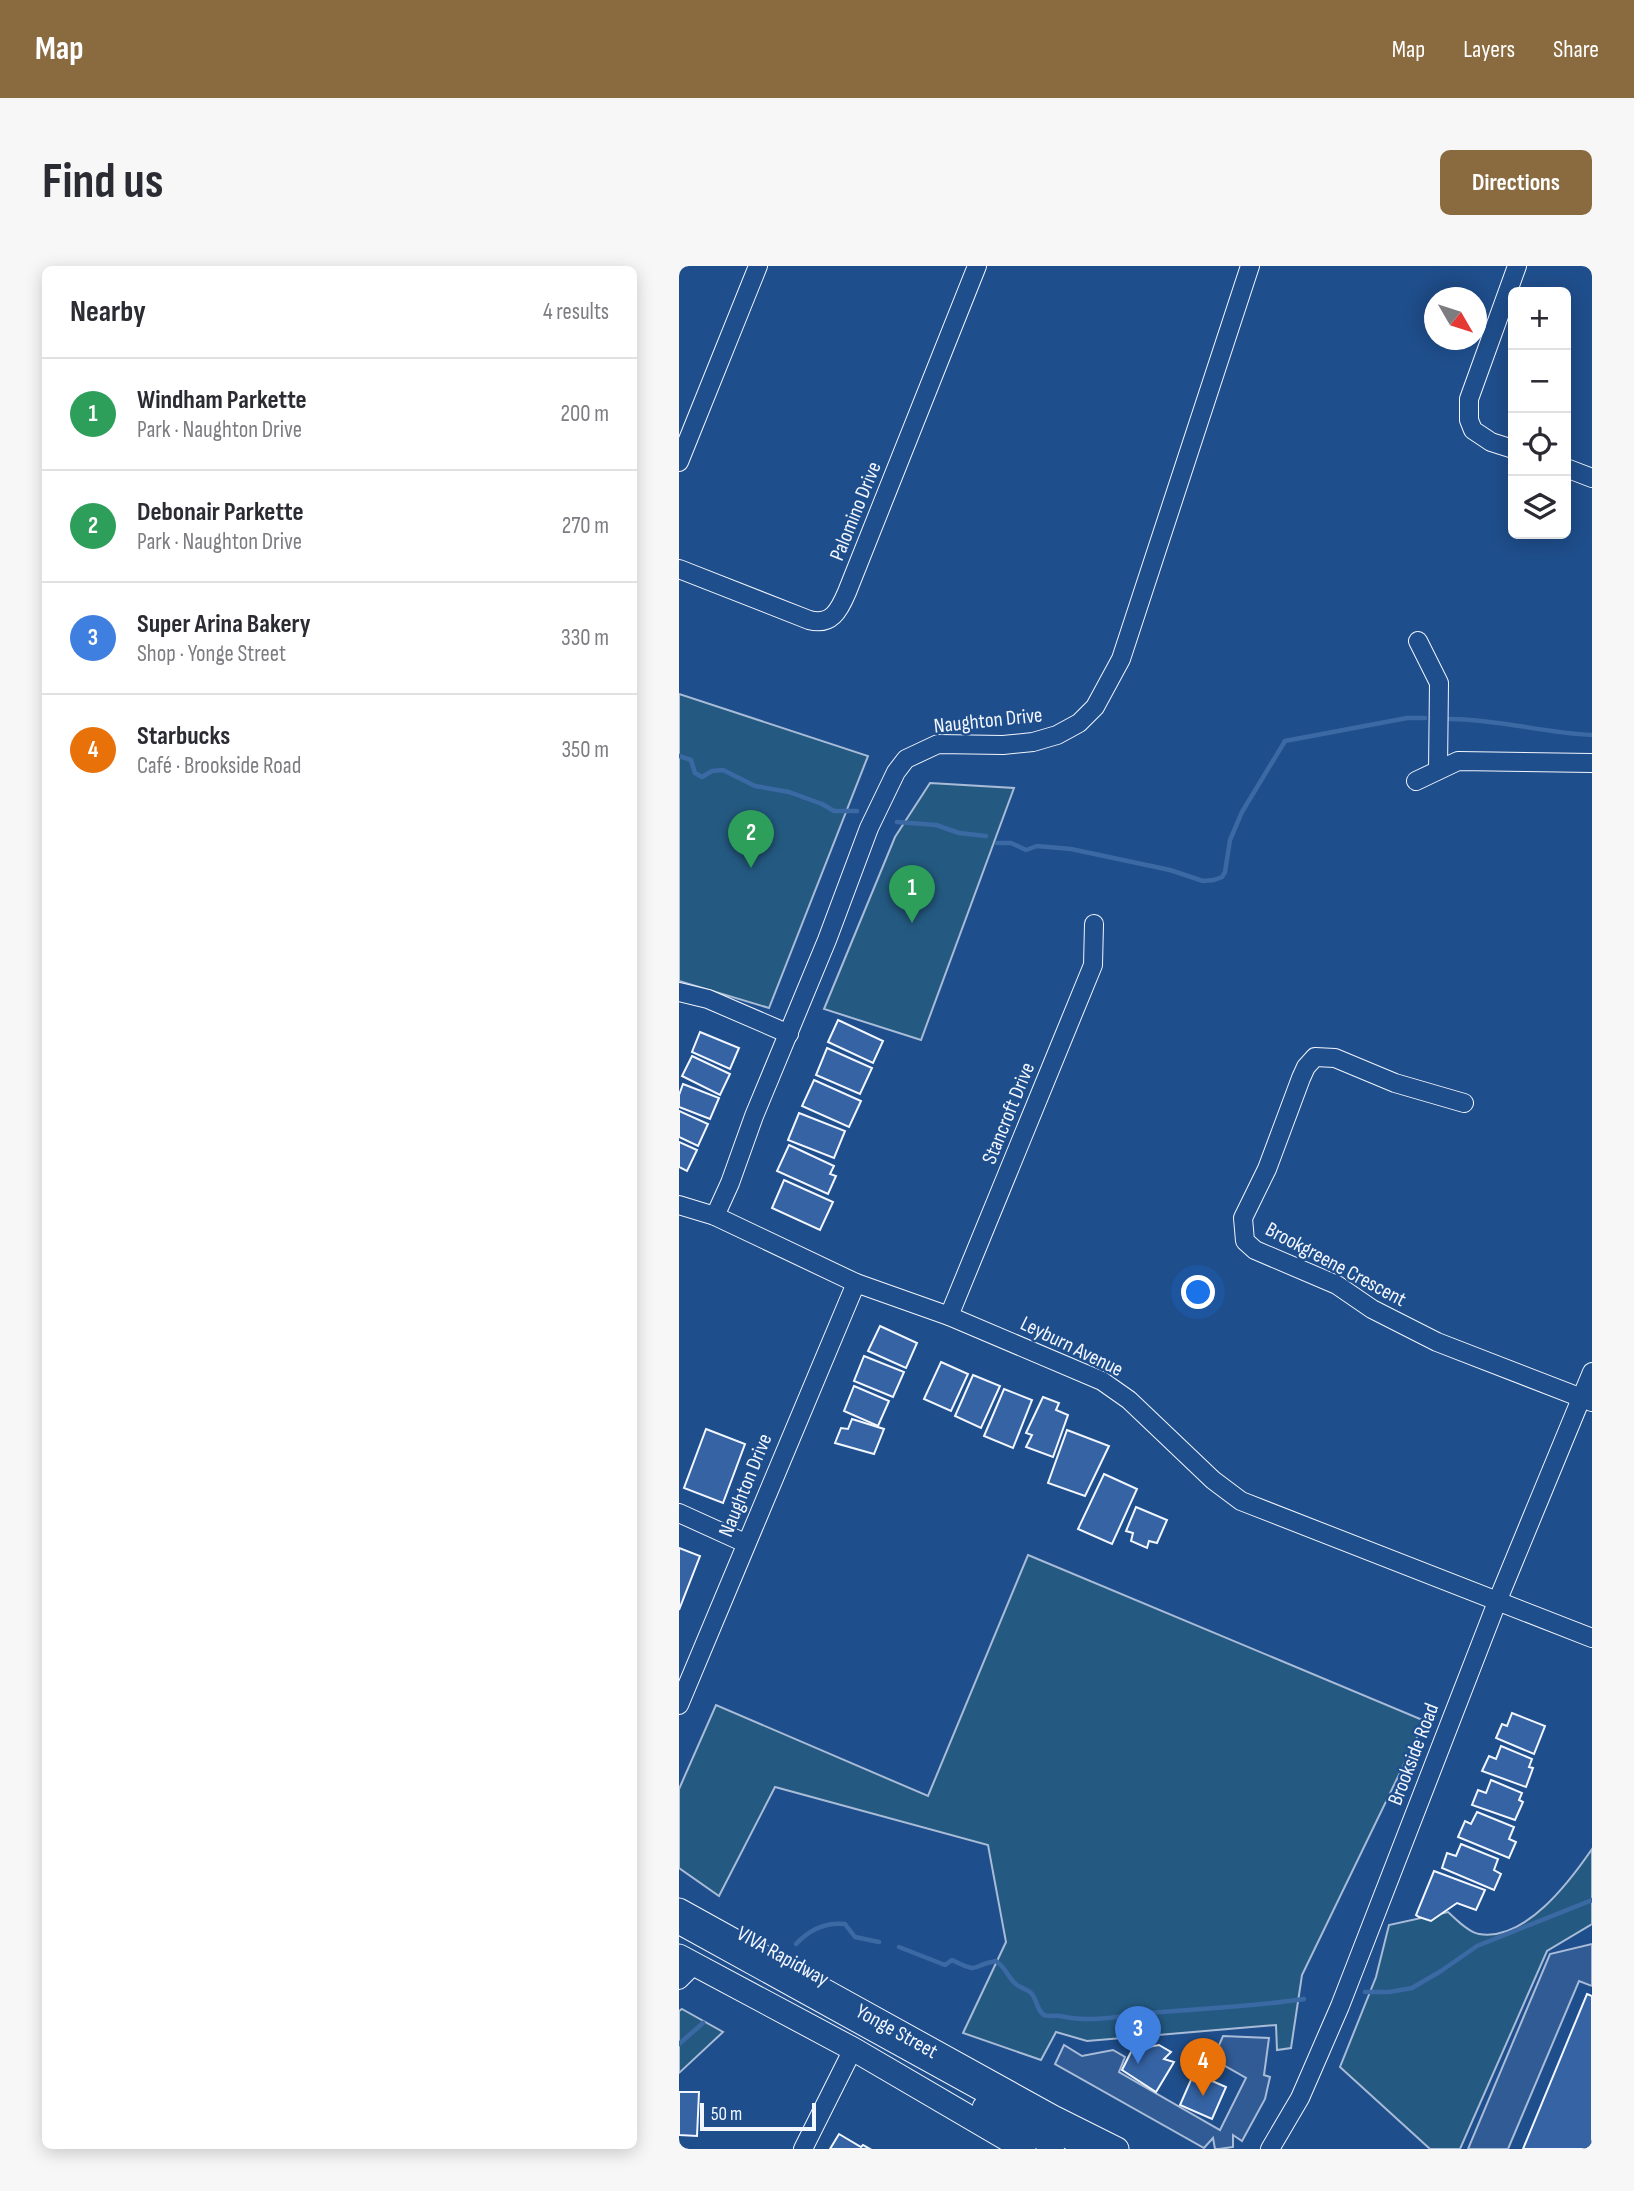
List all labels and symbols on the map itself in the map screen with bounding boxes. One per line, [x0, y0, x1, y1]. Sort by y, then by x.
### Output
north arrow [1424, 287, 1487, 350]
street label: Palomino Drive [824, 458, 887, 564]
street label: Naughton Drive [933, 702, 1044, 739]
pin: 2 [728, 810, 774, 868]
pin: 1 [889, 865, 935, 923]
street label: Stancroft Drive [977, 1059, 1040, 1168]
street label: Brookgreene Crescent [1261, 1217, 1410, 1312]
your location [1181, 1275, 1215, 1309]
street label: Leyburn Avenue [1016, 1311, 1127, 1382]
street label: Naughton Drive [713, 1430, 777, 1540]
street label: Brookside Road [1383, 1700, 1444, 1809]
street label: VIVA Rapidway [732, 1921, 833, 1992]
street label: Yonge Street [851, 1999, 942, 2064]
pin: 3 [1115, 2006, 1161, 2064]
pin: 4 [1180, 2038, 1226, 2096]
scale bar [700, 2100, 815, 2132]

